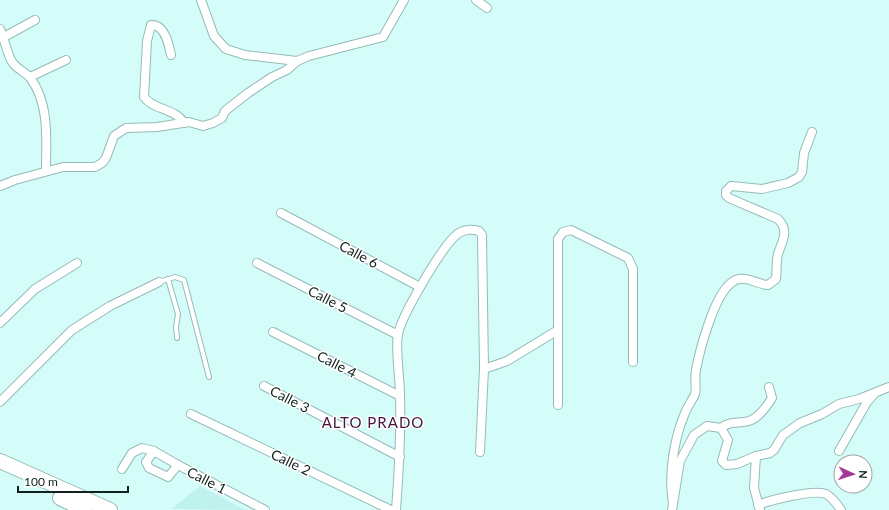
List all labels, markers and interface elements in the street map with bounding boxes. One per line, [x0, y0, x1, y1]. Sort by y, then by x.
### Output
street label: Calle 6 [336, 237, 382, 271]
street label: Calle 5 [305, 282, 351, 316]
street label: Calle 4 [314, 347, 360, 381]
street label: Calle 3 [267, 382, 313, 416]
district label: ALTO PRADO [322, 413, 424, 431]
street label: Calle 2 [268, 445, 314, 479]
north arrow [833, 454, 873, 494]
street label: Calle 1 [184, 463, 230, 497]
scale bar [18, 468, 128, 494]
text: N [857, 470, 870, 479]
text: 100 m [24, 474, 58, 489]

